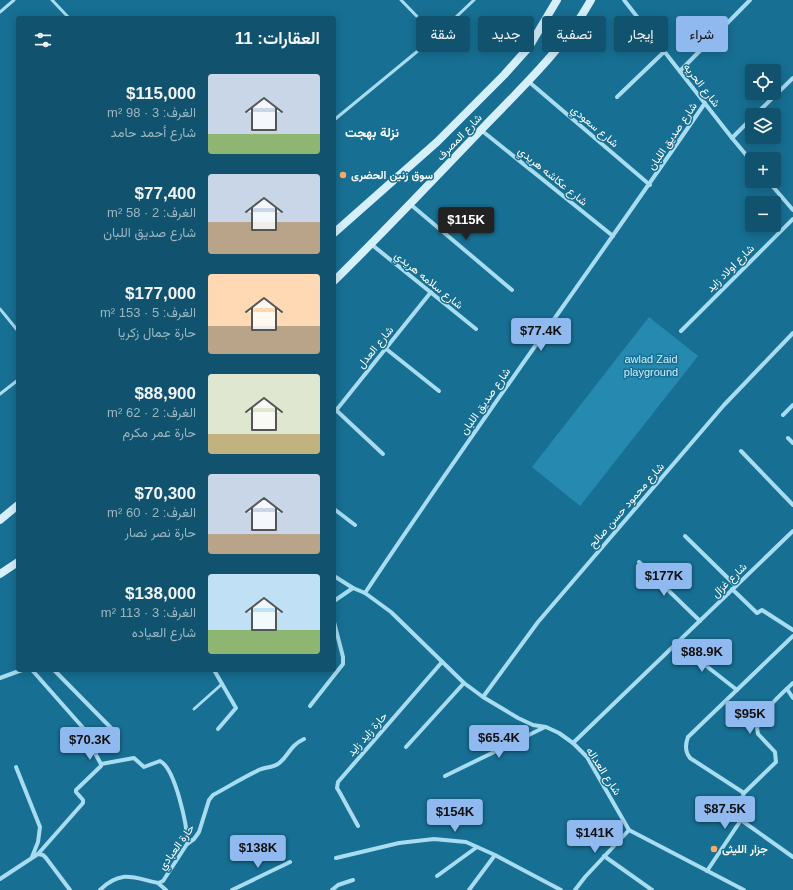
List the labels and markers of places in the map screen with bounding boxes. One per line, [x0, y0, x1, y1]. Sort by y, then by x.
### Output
place label: سوق زنين الحضرى [351, 169, 433, 182]
marker: سوق زنين الحضرى [338, 170, 348, 180]
pin: $115K [438, 207, 494, 241]
pin: $77.4K [508, 318, 574, 352]
pin: $177K [636, 563, 692, 597]
pin: $88.9K [669, 639, 735, 673]
pin: $95K [726, 701, 774, 735]
pin: $65.4K [466, 725, 532, 759]
pin: $70.3K [57, 727, 123, 761]
pin: $87.5K [692, 796, 758, 830]
pin: $154K [427, 799, 483, 833]
pin: $141K [567, 820, 623, 854]
pin: $138K [230, 835, 286, 869]
place label: جزار الليثى [722, 843, 768, 856]
marker: جزار الليثى [709, 844, 719, 854]

